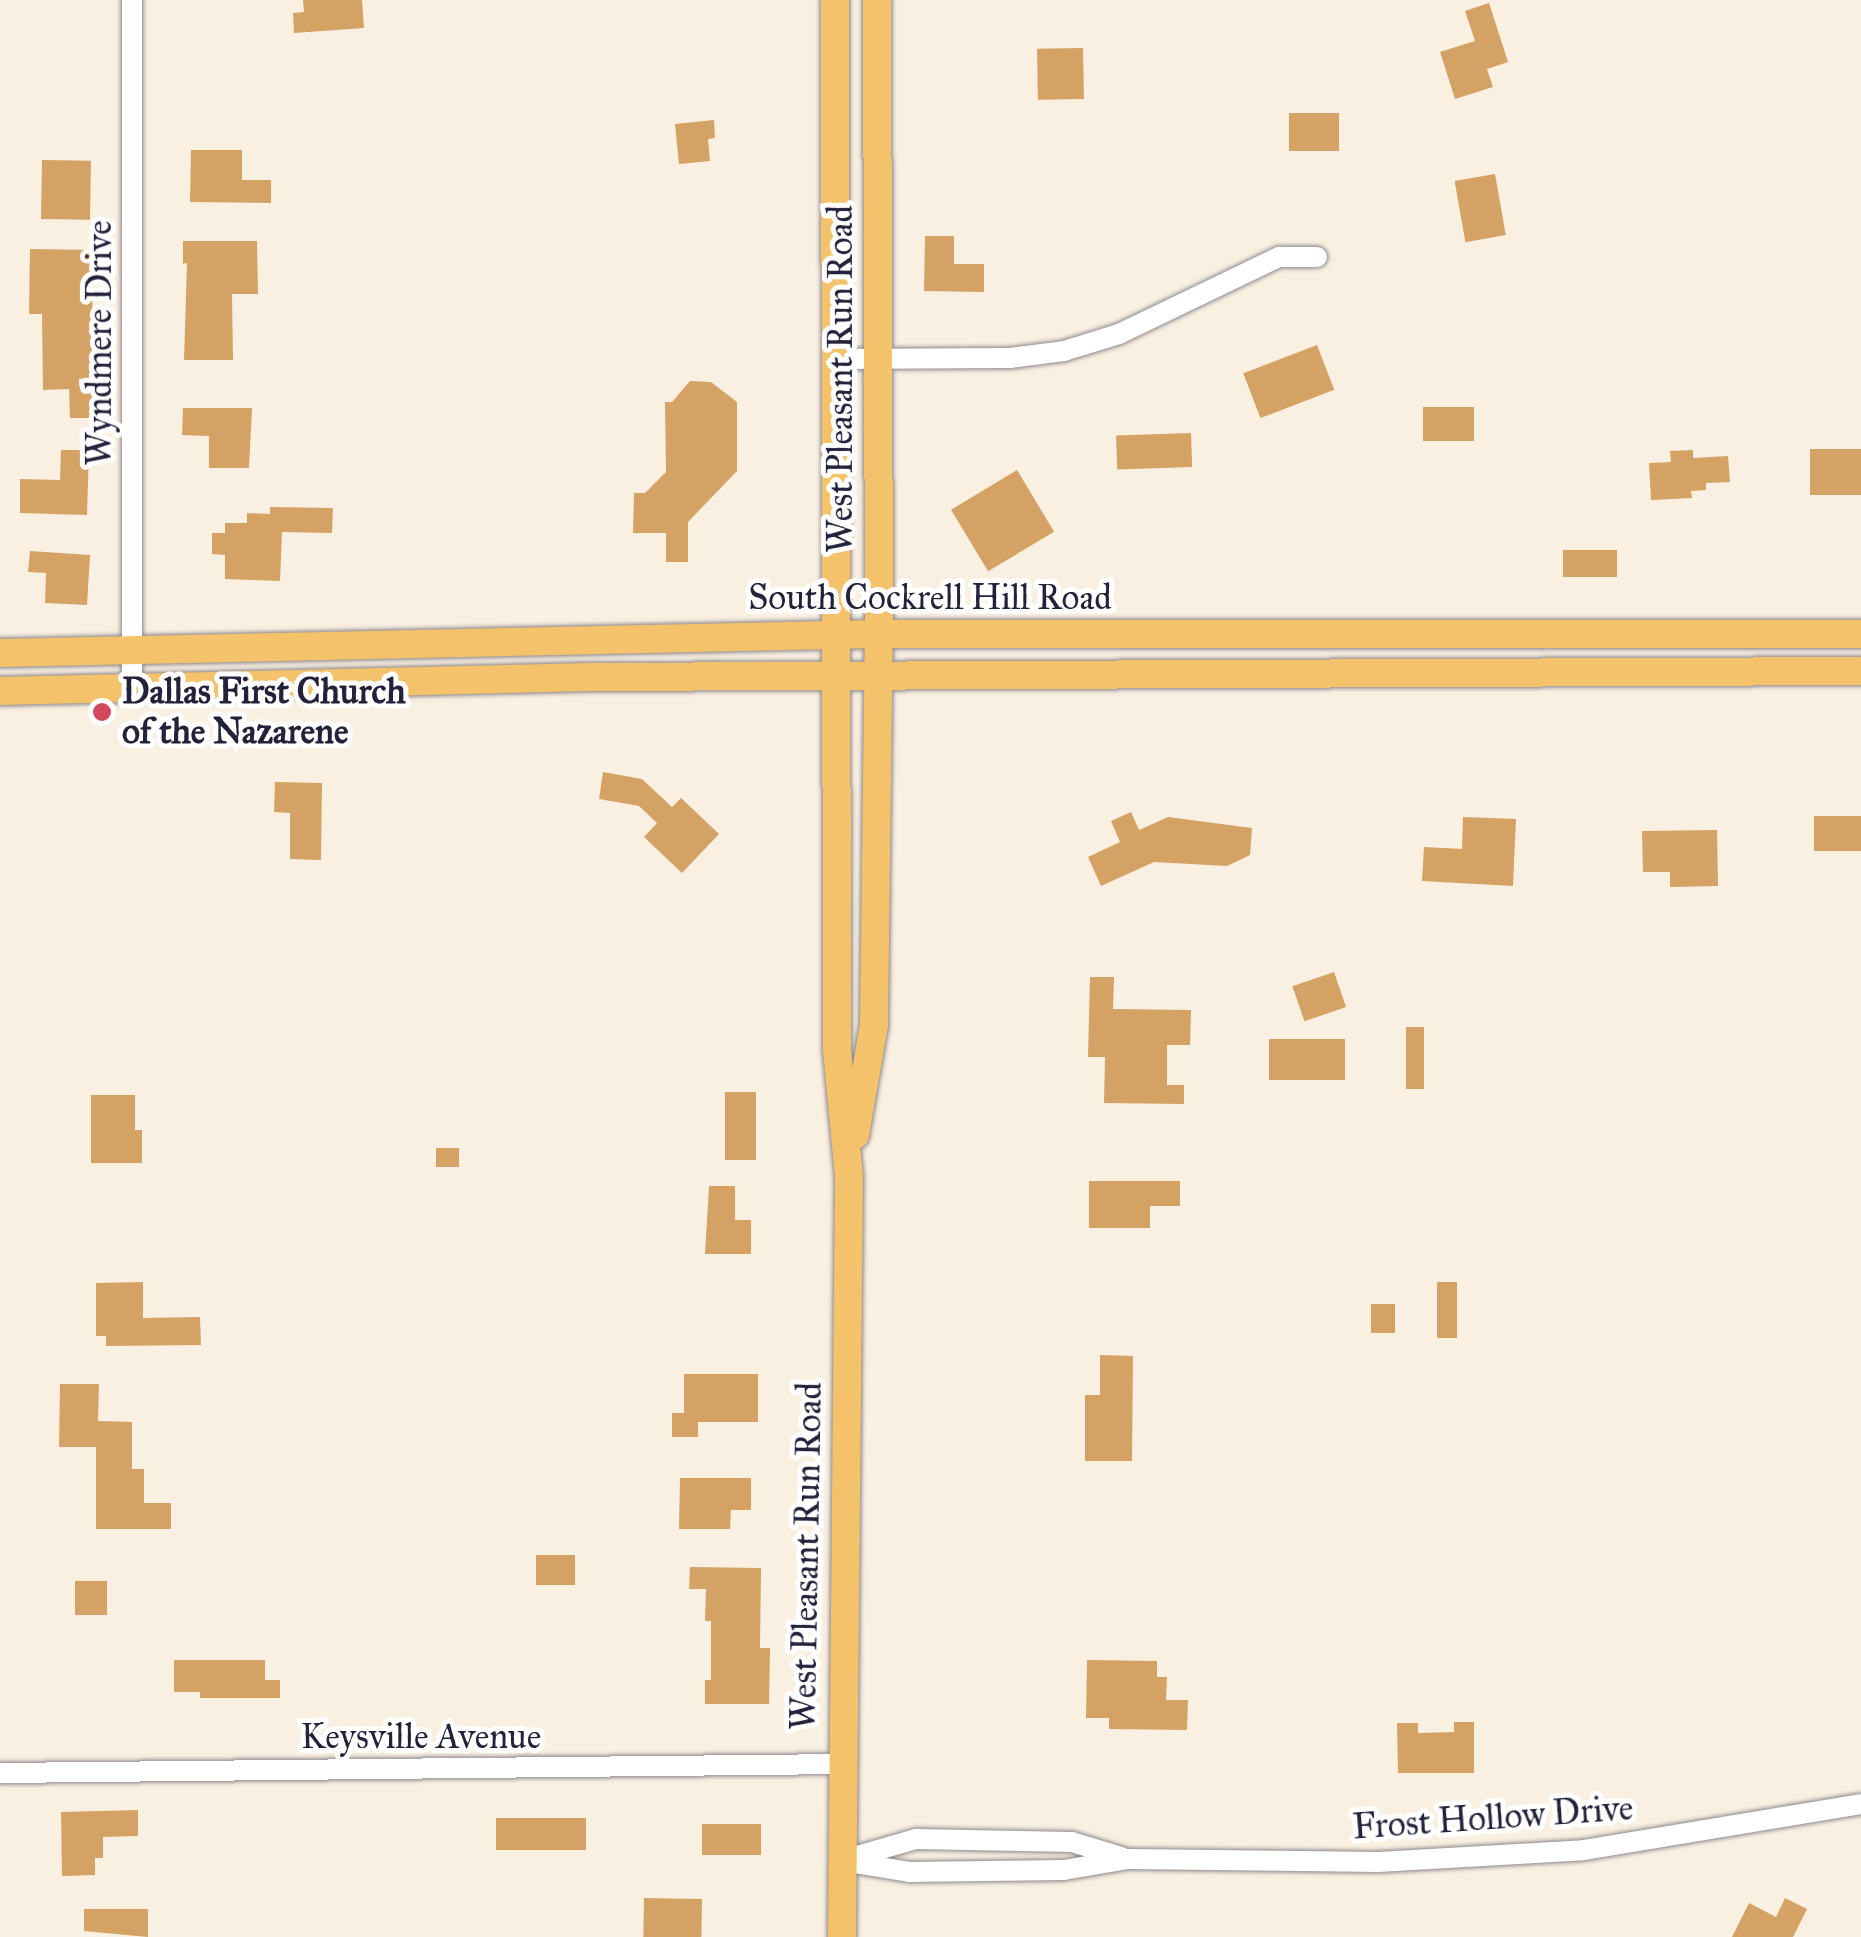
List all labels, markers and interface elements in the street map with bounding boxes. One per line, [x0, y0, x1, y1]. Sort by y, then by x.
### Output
street label: West Pleasant Run Road [820, 205, 862, 553]
street label: Wyndmere Drive [79, 220, 121, 466]
street label: South Cockrell Hill Road [748, 577, 1112, 619]
place label: Dallas First Church of the Nazarene [122, 671, 406, 753]
marker: Dallas First Church of the Nazarene [91, 701, 113, 723]
street label: West Pleasant Run Road [783, 1382, 831, 1730]
street label: Keysville Avenue [301, 1716, 541, 1758]
street label: Frost Hollow Drive [1351, 1787, 1635, 1849]

